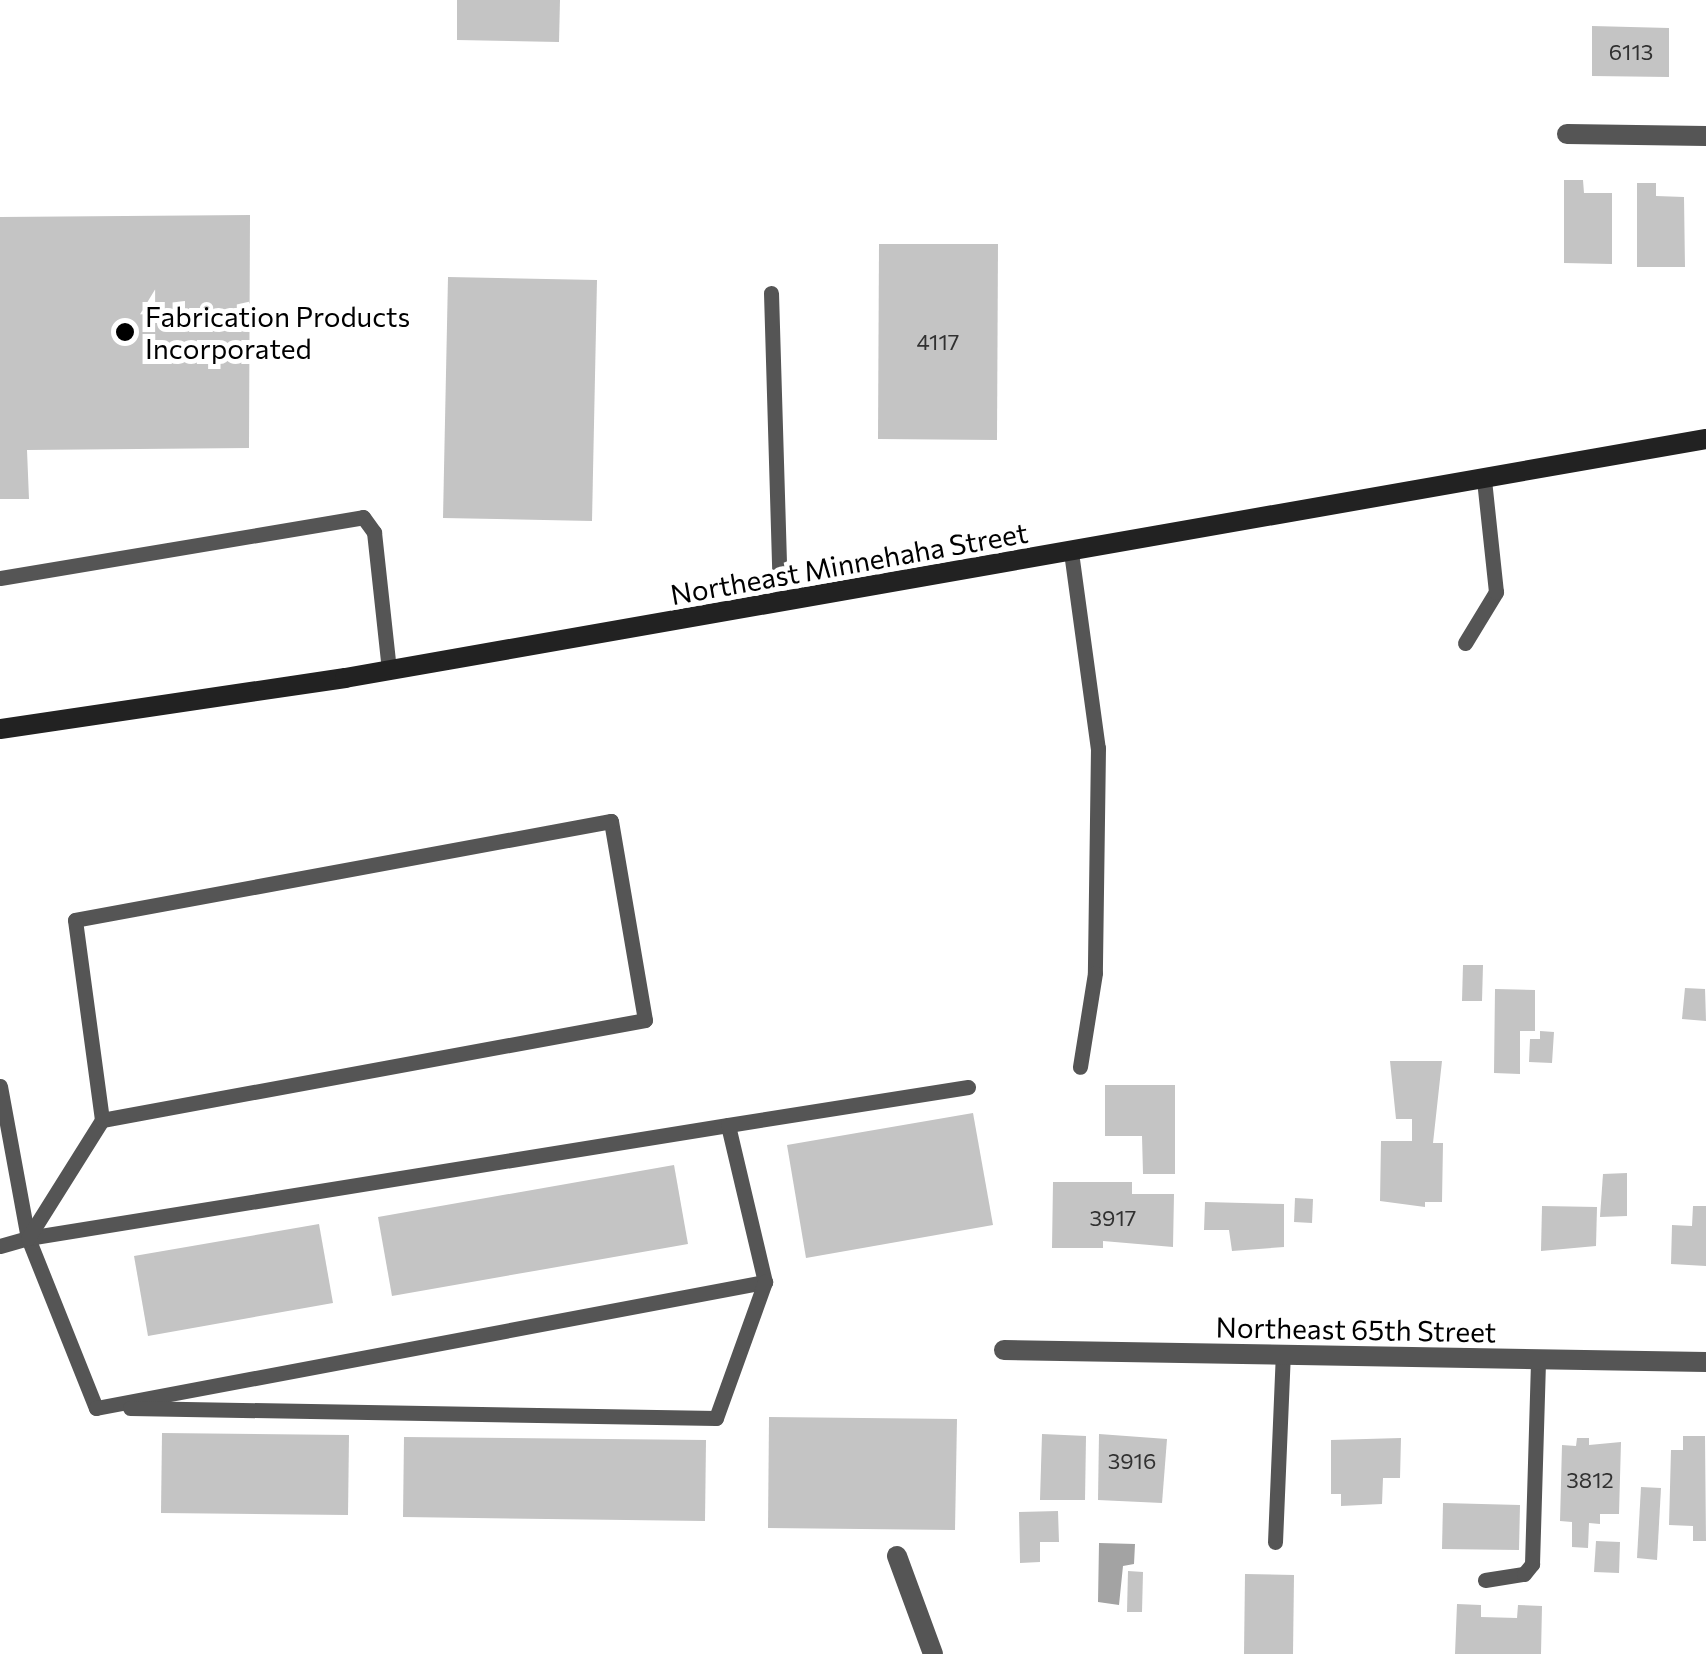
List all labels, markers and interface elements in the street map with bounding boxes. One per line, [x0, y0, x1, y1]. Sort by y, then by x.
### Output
house number: 6113 [1609, 39, 1653, 65]
place label: Fabrication Products Incorporated [145, 299, 410, 365]
marker: Fabrication Products Incorporated [114, 321, 136, 343]
house number: 4117 [917, 329, 959, 355]
street label: Northeast Minnehaha Street [668, 515, 1030, 611]
house number: 3917 [1090, 1205, 1136, 1231]
street label: Northeast 65th Street [1215, 1310, 1497, 1348]
house number: 3916 [1108, 1448, 1156, 1474]
house number: 3812 [1566, 1467, 1614, 1493]

